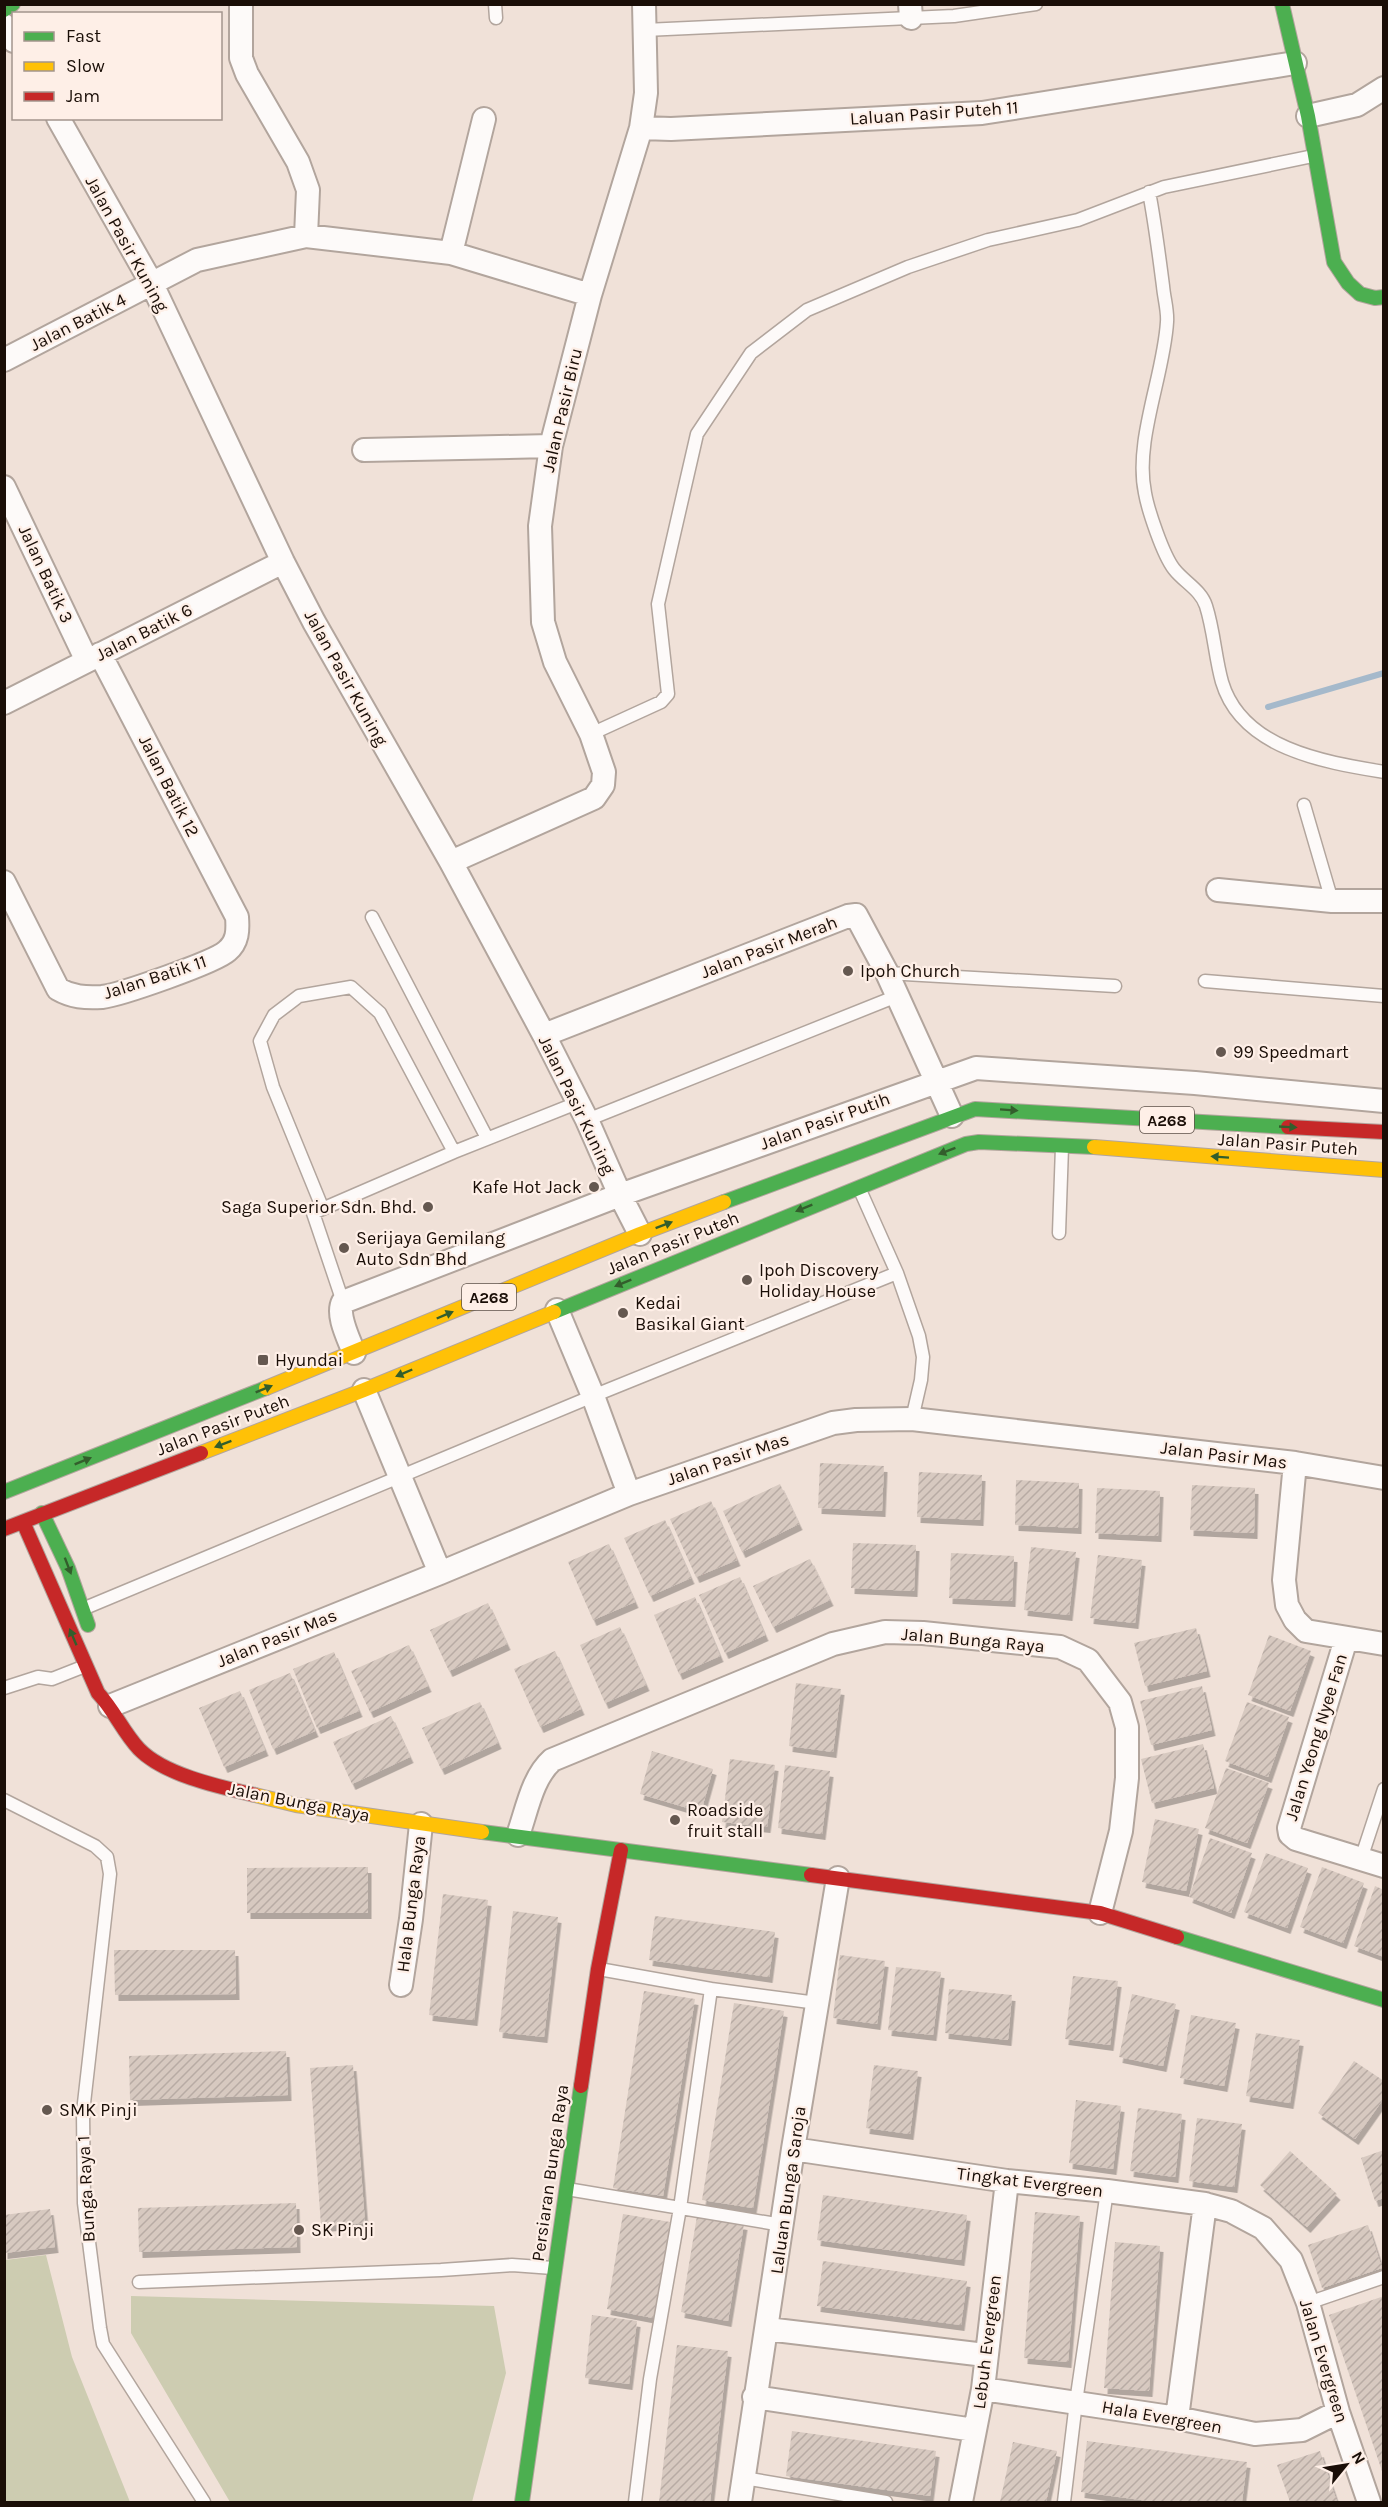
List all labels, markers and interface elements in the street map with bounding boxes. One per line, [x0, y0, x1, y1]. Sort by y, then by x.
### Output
legend [12, 12, 222, 120]
text: Fast [66, 25, 101, 47]
text: Slow [66, 55, 105, 77]
text: Jam [66, 85, 100, 107]
street label: Laluan Pasir Puteh 11 [849, 96, 1019, 130]
street label: Jalan Pasir Kuning [81, 172, 173, 316]
street label: Jalan Batik 4 [26, 288, 130, 356]
street label: Jalan Pasir Biru [537, 346, 587, 474]
street label: Jalan Batik 3 [14, 522, 78, 626]
street label: Jalan Batik 6 [92, 598, 196, 666]
street label: Jalan Pasir Kuning [300, 606, 392, 750]
street label: Jalan Batik 12 [134, 731, 204, 841]
street label: Jalan Pasir Merah [698, 911, 840, 983]
street label: Jalan Batik 11 [101, 950, 209, 1004]
place label: Ipoh Church [860, 960, 960, 982]
marker: Ipoh Church [841, 964, 855, 978]
street label: Jalan Pasir Kuning [534, 1032, 620, 1178]
place label: 99 Speedmart [1233, 1041, 1349, 1063]
marker: 99 Speedmart [1214, 1045, 1228, 1059]
street label: Jalan Pasir Putih [757, 1087, 893, 1155]
one-way arrow [1000, 1105, 1019, 1115]
road number: A268 [1140, 1107, 1194, 1133]
one-way arrow [1278, 1122, 1297, 1131]
street label: Jalan Pasir Puteh [1217, 1128, 1359, 1160]
one-way arrow [938, 1147, 956, 1156]
one-way arrow [1211, 1153, 1230, 1162]
place label: Kafe Hot Jack [472, 1176, 582, 1198]
marker: Kafe Hot Jack [587, 1180, 601, 1194]
place label: Saga Superior Sdn. Bhd. [221, 1196, 416, 1218]
marker: Saga Superior Sdn. Bhd. [421, 1200, 435, 1214]
one-way arrow [794, 1203, 812, 1213]
street label: Jalan Pasir Puteh [604, 1206, 742, 1280]
one-way arrow [655, 1220, 673, 1229]
place label: Serijaya Gemilang Auto Sdn Bhd [356, 1227, 505, 1270]
marker: Serijaya Gemilang Auto Sdn Bhd [337, 1241, 351, 1255]
place label: Ipoh Discovery Holiday House [759, 1259, 879, 1302]
marker: Ipoh Discovery Holiday House [740, 1273, 754, 1287]
one-way arrow [614, 1278, 632, 1288]
road number: A268 [462, 1284, 516, 1310]
place label: Kedai Basikal Giant [635, 1292, 745, 1335]
marker: Kedai Basikal Giant [616, 1306, 630, 1320]
one-way arrow [436, 1310, 454, 1319]
place label: Hyundai [275, 1349, 343, 1371]
marker: Hyundai [256, 1353, 270, 1367]
one-way arrow [395, 1368, 413, 1378]
one-way arrow [256, 1384, 274, 1394]
street label: Jalan Pasir Puteh [153, 1390, 293, 1460]
street label: Jalan Pasir Mas [664, 1428, 792, 1490]
street label: Jalan Pasir Mas [1159, 1436, 1289, 1474]
one-way arrow [214, 1440, 232, 1449]
one-way arrow [74, 1456, 92, 1465]
one-way arrow [63, 1557, 73, 1575]
street label: Jalan Pasir Mas [214, 1604, 340, 1672]
street label: Jalan Bunga Raya [900, 1623, 1046, 1657]
one-way arrow [68, 1627, 78, 1645]
street label: Jalan Yeong Nyee Fan [1280, 1651, 1352, 1823]
street label: Jalan Bunga Raya [226, 1777, 372, 1827]
place label: Roadside fruit stall [687, 1799, 763, 1842]
marker: Roadside fruit stall [668, 1813, 682, 1827]
street label: Hala Bunga Raya [392, 1834, 430, 1974]
street label: Persiaran Bunga Raya [527, 2083, 573, 2263]
place label: SMK Pinji [59, 2099, 138, 2121]
marker: SMK Pinji [40, 2103, 54, 2117]
street label: Laluan Bunga Saroja [765, 2105, 811, 2275]
street label: Bunga Raya 1 [72, 2135, 100, 2243]
street label: Tingkat Evergreen [956, 2162, 1104, 2202]
place label: SK Pinji [311, 2219, 374, 2241]
marker: SK Pinji [292, 2223, 306, 2237]
street label: Lebuh Evergreen [968, 2274, 1006, 2410]
street label: Jalan Evergreen [1295, 2297, 1353, 2425]
street label: Hala Evergreen [1100, 2396, 1224, 2438]
north arrow [1316, 2435, 1376, 2495]
text: N [1347, 2448, 1370, 2467]

